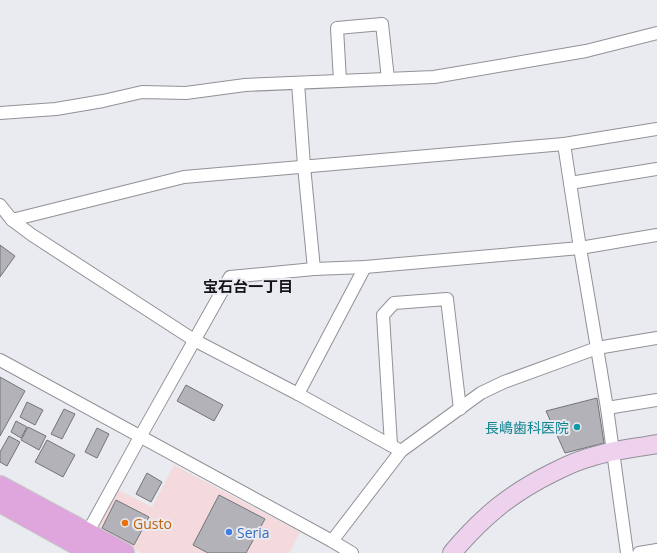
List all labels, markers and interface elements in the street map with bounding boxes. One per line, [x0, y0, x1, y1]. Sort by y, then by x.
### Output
district label: 宝石台一丁目 [203, 276, 293, 296]
place label: 長嶋歯科医院 [485, 418, 569, 437]
marker: 長嶋歯科医院 [572, 422, 582, 432]
place label: Gusto [133, 514, 172, 533]
marker: Gusto [120, 518, 130, 528]
place label: Seria [237, 523, 270, 542]
marker: Seria [224, 527, 234, 537]

